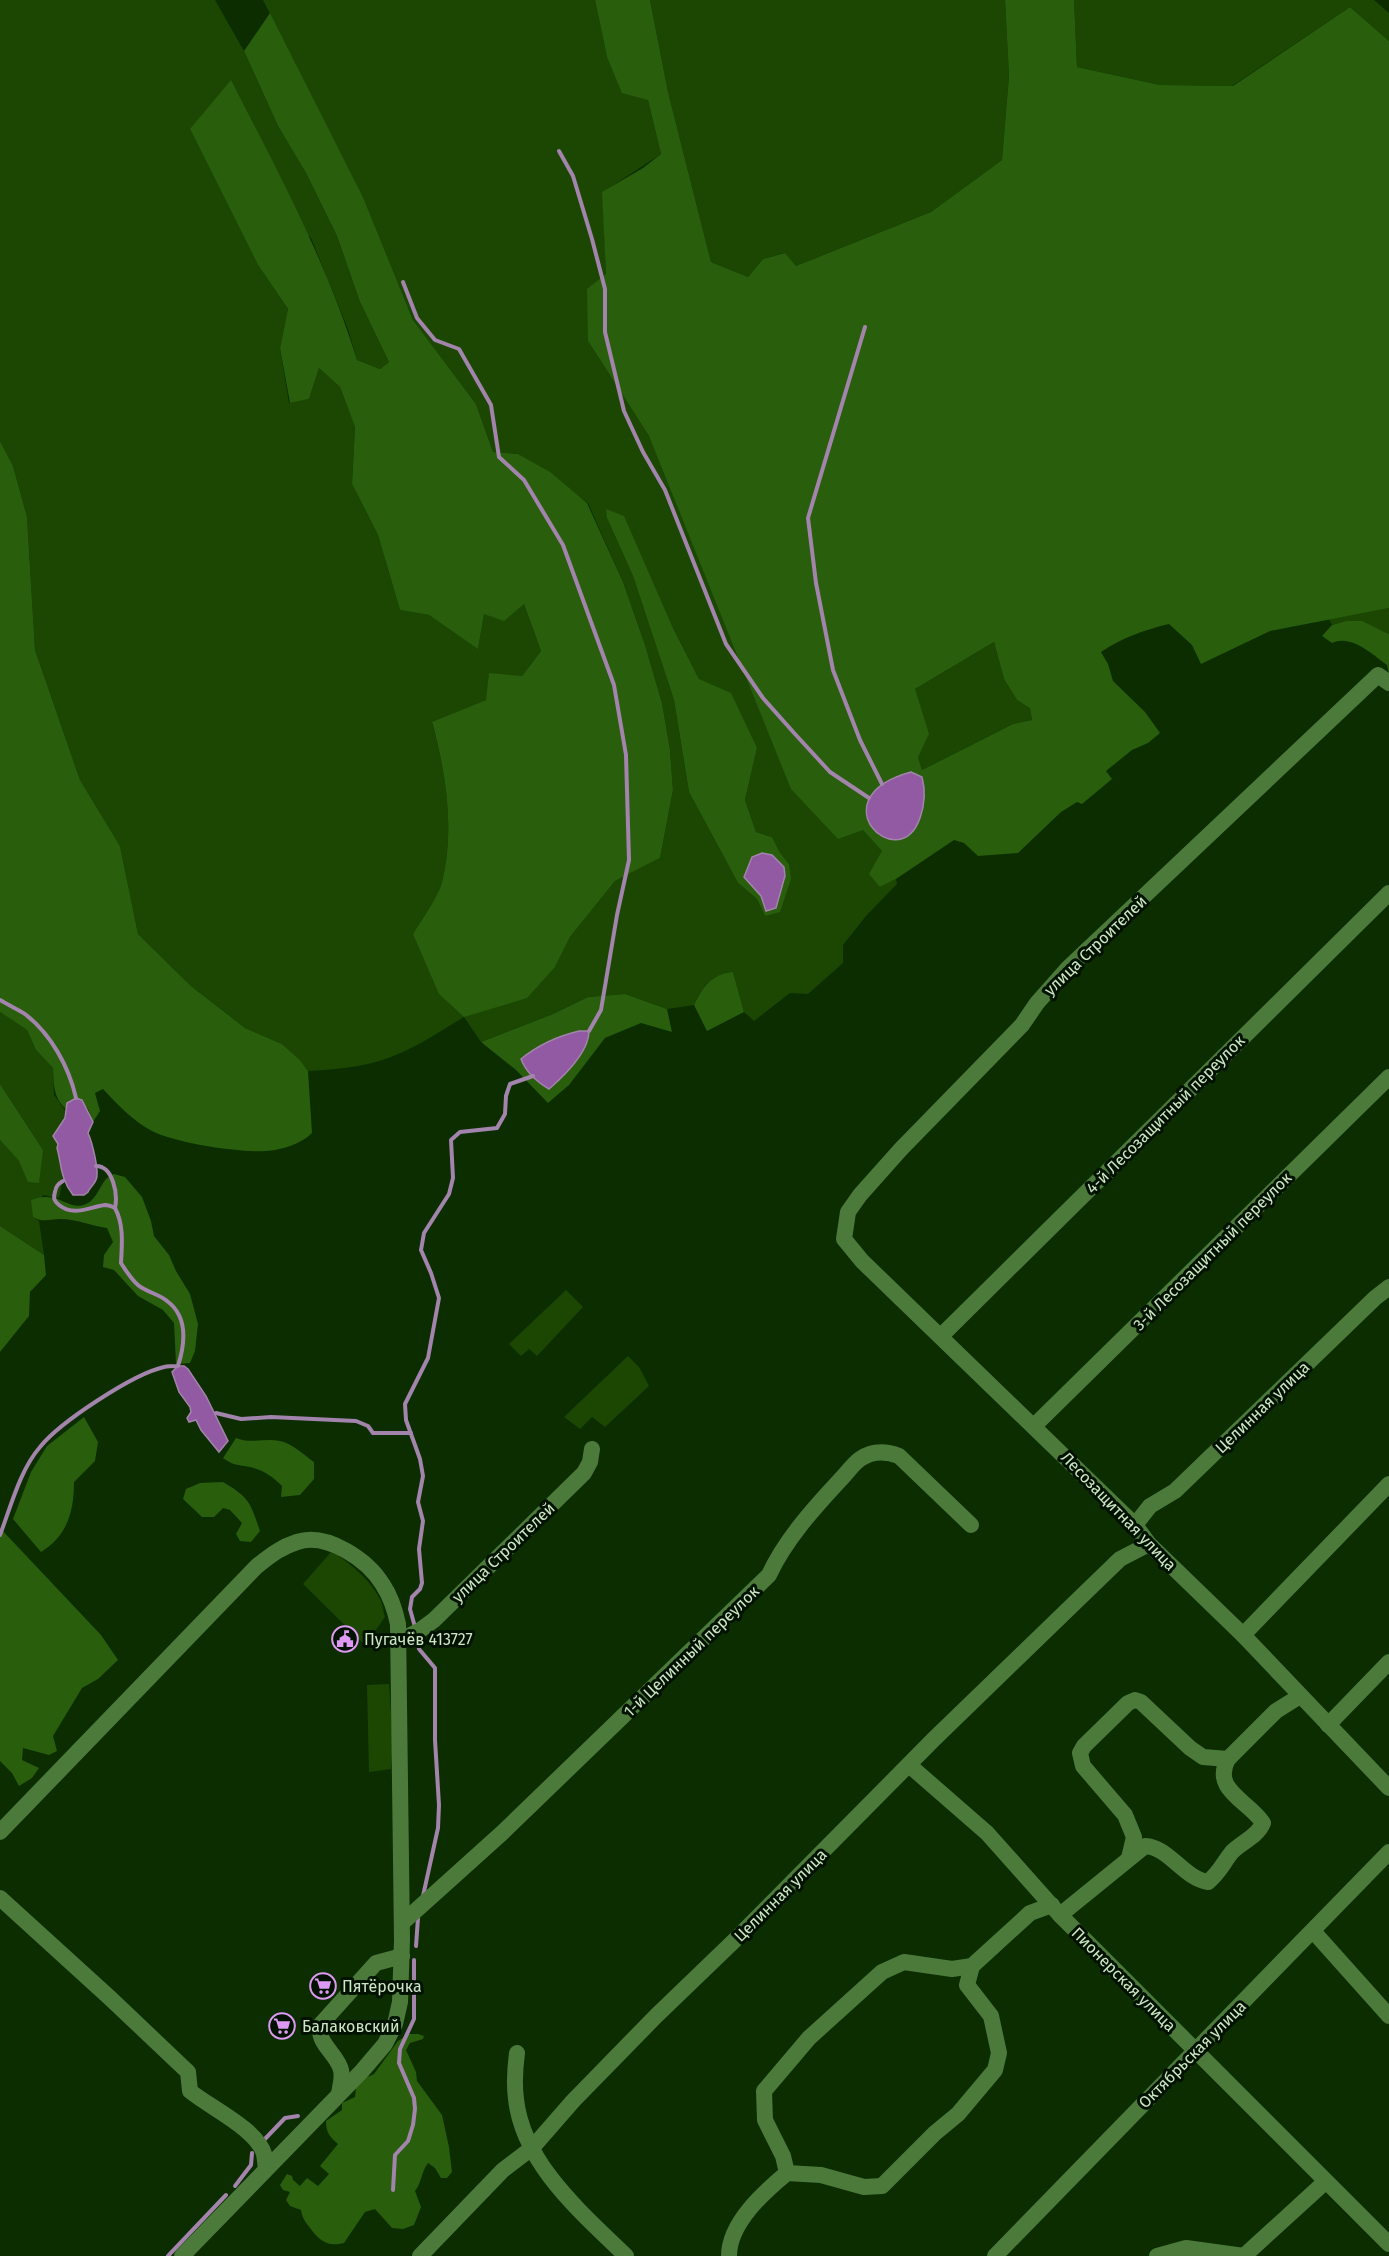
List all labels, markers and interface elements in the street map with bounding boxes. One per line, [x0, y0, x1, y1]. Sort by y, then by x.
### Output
street label: улица Строителей [1040, 891, 1151, 999]
street label: 4-й Лесозащитный переулок [1082, 1031, 1249, 1198]
street label: 3-й Лесозащитный переулок [1129, 1168, 1296, 1334]
street label: Целинная улица [1211, 1358, 1313, 1457]
street label: Лесозащитная улица [1057, 1448, 1180, 1575]
street label: улица Строителей [448, 1498, 559, 1606]
street label: 1-й Целинный переулок [620, 1581, 763, 1721]
public building icon: Пугачёв 413727 [330, 1624, 360, 1654]
place label: Пугачёв 413727 [364, 1630, 473, 1649]
street label: Целинная улица [730, 1845, 831, 1946]
street label: Пионерская улица [1068, 1923, 1180, 2035]
supermarket icon: Пятёрочка [308, 1971, 338, 2001]
place label: Пятёрочка [342, 1977, 422, 1996]
street label: Октябрьская улица [1135, 1997, 1250, 2112]
supermarket icon: Балаковский [267, 2011, 297, 2041]
place label: Балаковский [302, 2017, 400, 2036]

